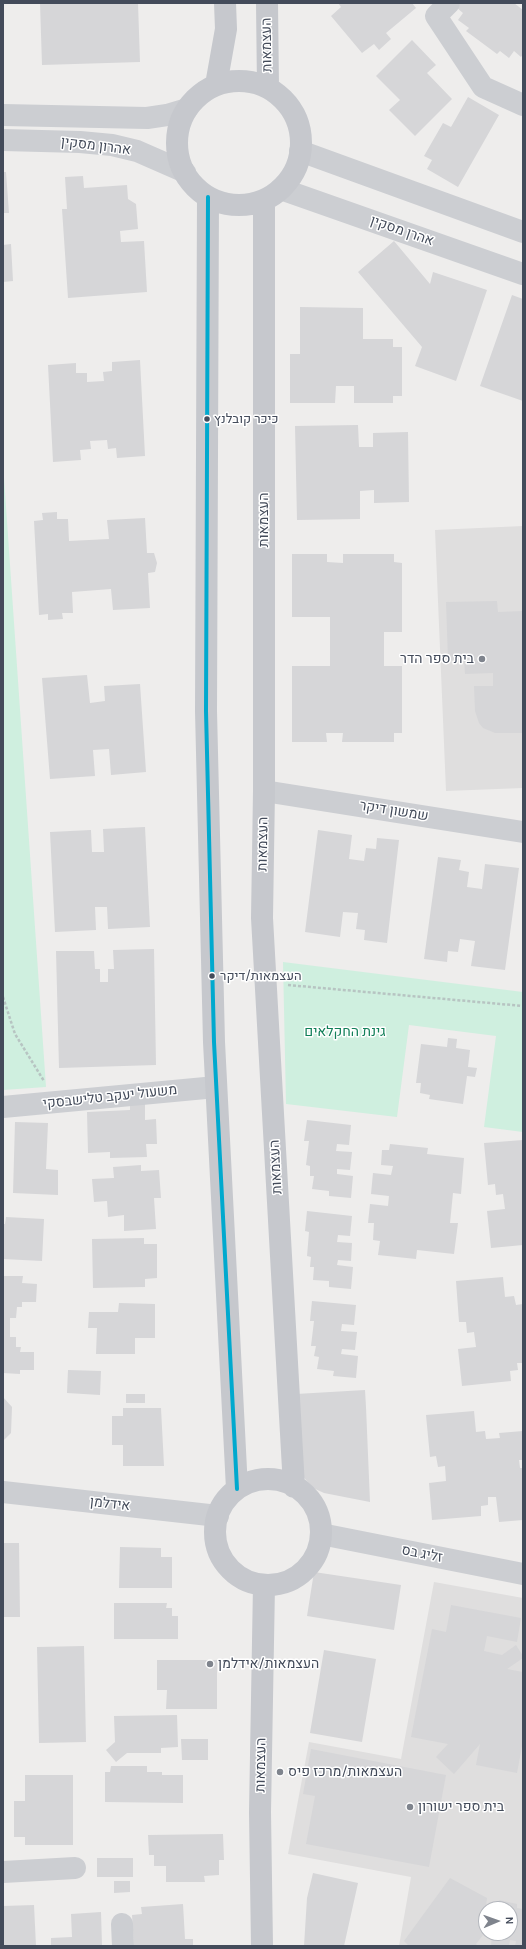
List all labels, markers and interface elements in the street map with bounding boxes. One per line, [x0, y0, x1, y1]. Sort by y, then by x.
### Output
street label: העצמאות [258, 18, 276, 72]
street label: אהרון מסקין [60, 133, 132, 159]
street label: אהרן מסקין [368, 212, 436, 250]
place label: כיכר קובלנץ [214, 411, 278, 427]
marker: כיכר קובלנץ [202, 414, 212, 424]
street label: העצמאות [256, 493, 272, 547]
place label: בית ספר הדר [400, 651, 474, 667]
marker: בית ספר הדר [477, 654, 487, 664]
street label: שמשון דיקר [358, 797, 430, 825]
street label: העצמאות [254, 817, 272, 871]
place label: העצמאות/דיקר [220, 968, 302, 984]
marker: העצמאות/דיקר [207, 971, 217, 981]
park label: גינת החקלאים [304, 1024, 386, 1040]
street label: משעול יעקב טלישבסקי [42, 1082, 178, 1112]
street label: העצמאות [266, 1139, 286, 1195]
street label: אידלמן [89, 1494, 131, 1514]
street label: זליג בס [400, 1542, 444, 1566]
place label: העצמאות/אידלמן [218, 1656, 319, 1672]
marker: העצמאות/אידלמן [205, 1659, 215, 1669]
street label: העצמאות [252, 1738, 270, 1792]
place label: העצמאות/מרכז פיס [288, 1764, 402, 1780]
marker: העצמאות/מרכז פיס [275, 1767, 285, 1777]
place label: בית ספר ישורון [418, 1799, 504, 1815]
marker: בית ספר ישורון [405, 1802, 415, 1812]
north arrow [478, 1901, 518, 1941]
text: N [503, 1916, 516, 1925]

